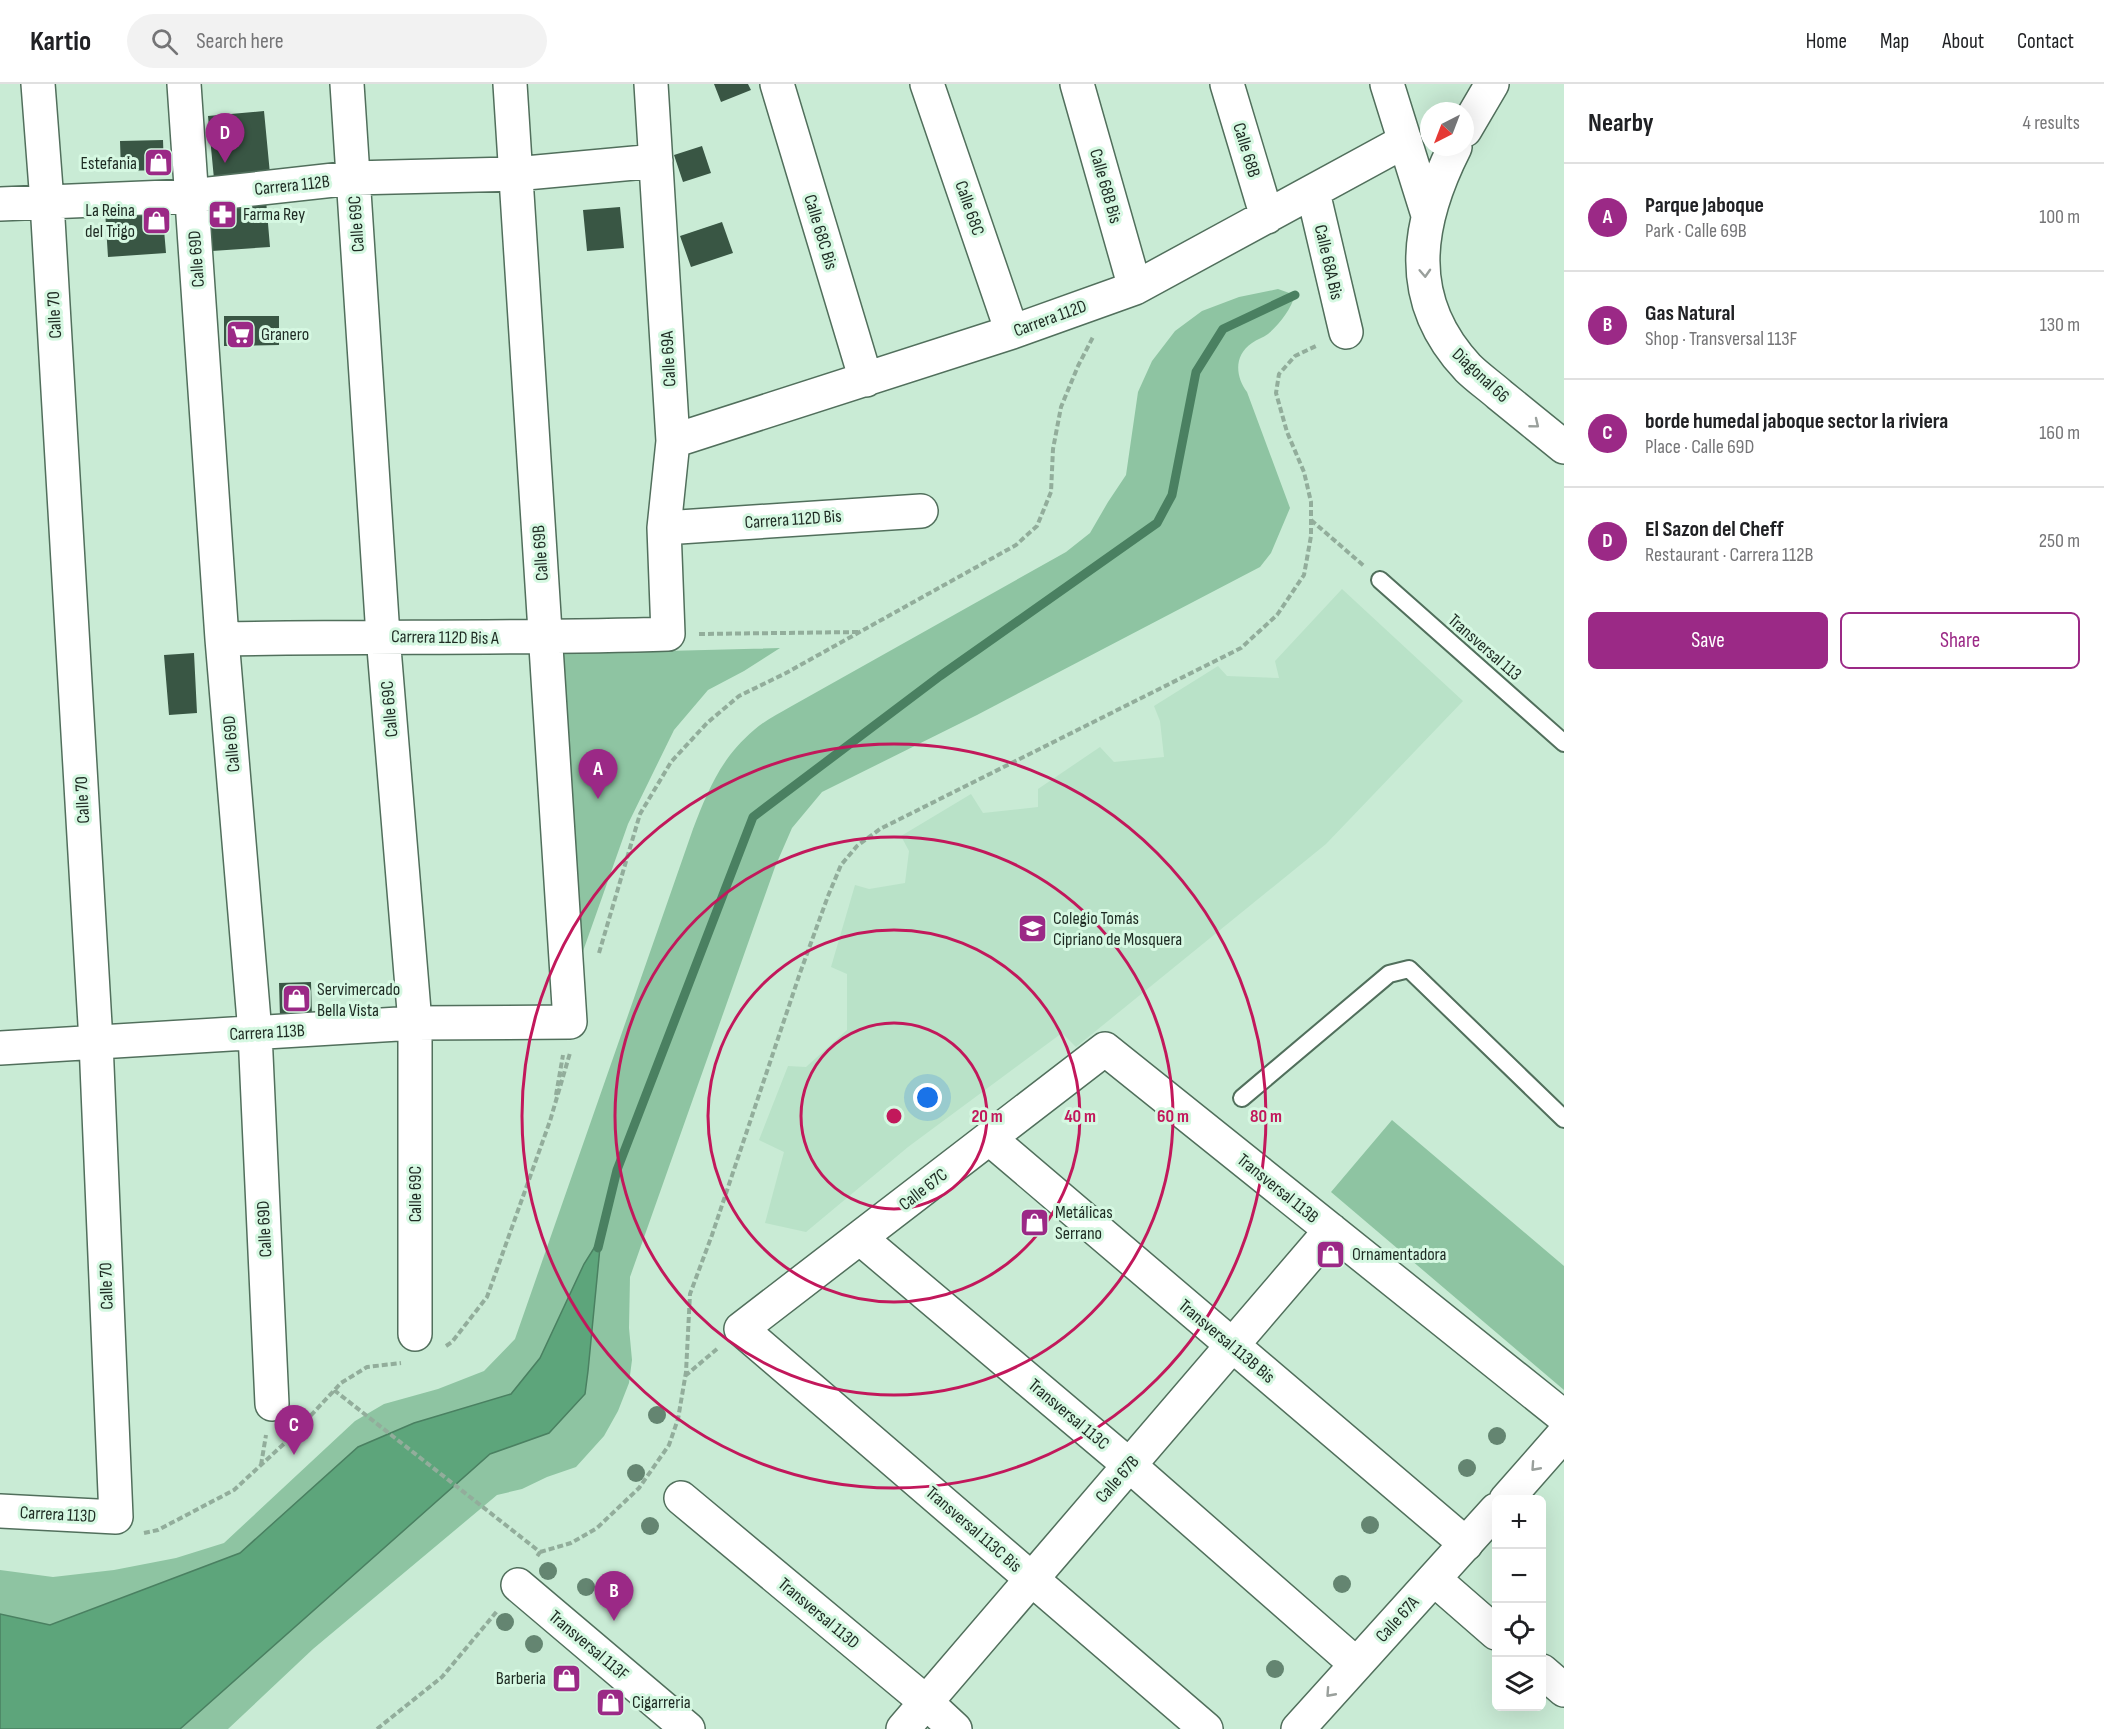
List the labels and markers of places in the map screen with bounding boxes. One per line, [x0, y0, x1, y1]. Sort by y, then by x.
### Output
pin: D [206, 113, 244, 163]
shop icon: Estefania [142, 147, 174, 179]
place label: Estefania [81, 153, 137, 174]
pharmacy icon: Farma Rey [206, 198, 238, 230]
place label: La Reina del Trigo [85, 200, 135, 242]
shop icon: La Reina del Trigo [140, 204, 172, 236]
place label: Farma Rey [243, 204, 305, 225]
supermarket icon: Granero [224, 318, 256, 350]
place label: Granero [261, 324, 309, 345]
pin: A [578, 750, 618, 799]
place label: Colegio Tomás Cipriano de Mosquera [1053, 908, 1182, 950]
school or university icon: Colegio Tomás Cipriano de Mosquera [1016, 912, 1048, 944]
place label: Servimercado Bella Vista [317, 979, 400, 1021]
shop icon: Servimercado Bella Vista [280, 983, 312, 1015]
centre of rings [884, 1106, 904, 1126]
place label: Metálicas Serrano [1055, 1202, 1113, 1244]
shop icon: Metálicas Serrano [1018, 1206, 1050, 1238]
shop icon: Ornamentadora [1315, 1238, 1347, 1270]
place label: Ornamentadora [1352, 1244, 1446, 1265]
pin: C [274, 1406, 314, 1455]
pin: B [594, 1572, 634, 1621]
shop icon: Barberia [551, 1662, 583, 1694]
place label: Barberia [496, 1668, 546, 1689]
shop icon: Cigarreria [595, 1686, 627, 1718]
place label: Cigarreria [632, 1692, 691, 1713]

